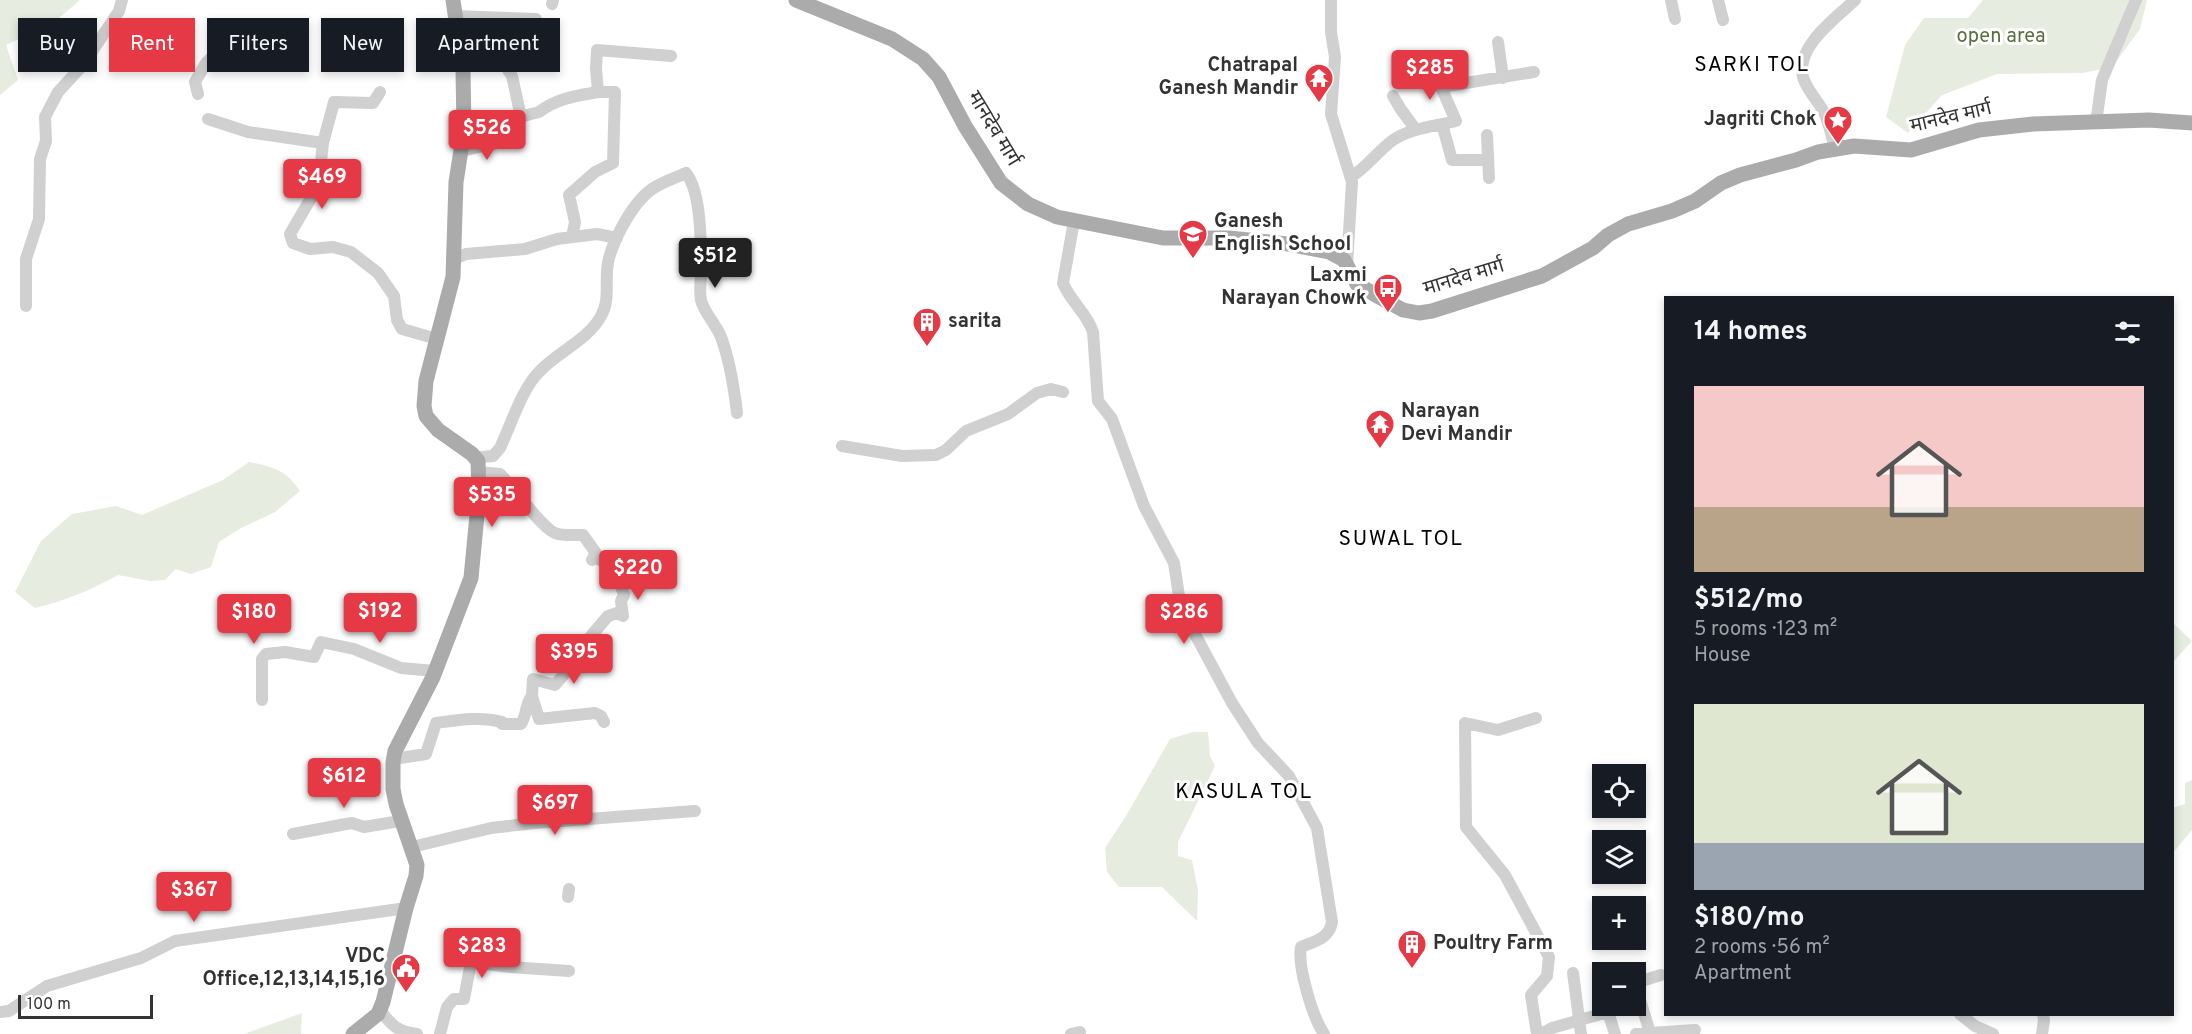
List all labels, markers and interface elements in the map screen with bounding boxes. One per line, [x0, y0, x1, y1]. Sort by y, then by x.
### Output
chip: Buy [18, 18, 97, 72]
chip: Rent [109, 18, 195, 72]
chip: Filters [207, 18, 309, 72]
chip: New [321, 18, 404, 72]
chip: Apartment [416, 18, 560, 72]
park label: open area [1957, 24, 2045, 50]
pin: $285 [1394, 50, 1466, 101]
district label: SARKI TOL [1694, 52, 1810, 79]
place label: Chatrapal Ganesh Mandir [1159, 53, 1299, 102]
text: $285 [1405, 56, 1455, 82]
temple icon: Chatrapal Ganesh Mandir [1303, 62, 1335, 104]
street label: मानदेव मार्ग [960, 86, 1027, 172]
street label: मानदेव मार्ग [1907, 95, 1995, 140]
place icon: Jagriti Chok [1822, 104, 1854, 146]
place label: Jagriti Chok [1704, 107, 1817, 133]
pin: $526 [451, 110, 523, 161]
text: $526 [463, 116, 511, 142]
pin: $469 [286, 159, 358, 210]
text: $469 [297, 165, 347, 191]
place label: Ganesh English School [1214, 209, 1351, 258]
school or university icon: Ganesh English School [1177, 218, 1209, 260]
pin: $512 [679, 238, 751, 289]
text: $512 [693, 244, 737, 270]
street label: मानदेव मार्ग [1420, 252, 1508, 303]
place label: Laxmi Narayan Chowk [1221, 263, 1367, 312]
bus stop icon: Laxmi Narayan Chowk [1372, 272, 1404, 314]
building icon: sarita [911, 306, 943, 348]
place label: sarita [948, 309, 1002, 335]
text: 14 homes [1694, 316, 1808, 349]
icon: filters [2111, 316, 2144, 349]
place label: Narayan Devi Mandir [1401, 399, 1513, 448]
temple icon: Narayan Devi Mandir [1364, 408, 1396, 450]
icon: home [1865, 425, 1973, 533]
pin: $535 [456, 477, 528, 528]
text: $535 [468, 483, 516, 509]
district label: SUWAL TOL [1339, 526, 1463, 553]
pin: $220 [602, 550, 674, 601]
text: $220 [613, 556, 663, 582]
text: $512/mo [1694, 584, 1803, 617]
pin: $192 [344, 593, 416, 644]
pin: $180 [218, 594, 290, 645]
pin: $286 [1148, 594, 1220, 645]
text: $192 [358, 599, 402, 625]
text: $180 [231, 600, 277, 626]
text: $286 [1159, 600, 1209, 626]
text: 5 rooms · 123 m² [1694, 617, 1837, 643]
pin: $395 [538, 634, 610, 685]
text: $395 [550, 640, 598, 666]
text: House [1694, 643, 1750, 669]
icon: home [1865, 743, 1973, 851]
pin: $612 [308, 758, 380, 809]
text: $612 [322, 764, 366, 790]
map controls [1592, 764, 1646, 1016]
button: locate [1592, 764, 1646, 818]
district label: KASULA TOL [1175, 779, 1313, 806]
pin: $697 [519, 785, 591, 836]
text: $697 [531, 791, 579, 817]
button: layers [1592, 830, 1646, 884]
pin: $367 [158, 872, 230, 923]
text: $367 [170, 878, 218, 904]
button: + [1592, 896, 1646, 950]
text: $180/mo [1694, 902, 1804, 935]
pin: $283 [446, 928, 518, 979]
building icon: Poultry Farm [1396, 928, 1428, 970]
place label: Poultry Farm [1433, 931, 1553, 957]
text: $283 [458, 934, 506, 960]
text: 2 rooms · 56 m² [1694, 935, 1830, 961]
place label: VDC Office,12,13,14,15,16 [202, 944, 385, 993]
public building icon: VDC Office,12,13,14,15,16 [390, 952, 422, 994]
text: Apartment [1694, 961, 1792, 987]
button: − [1592, 962, 1646, 1016]
scale bar [18, 992, 153, 1020]
text: 100 m [27, 995, 71, 1015]

